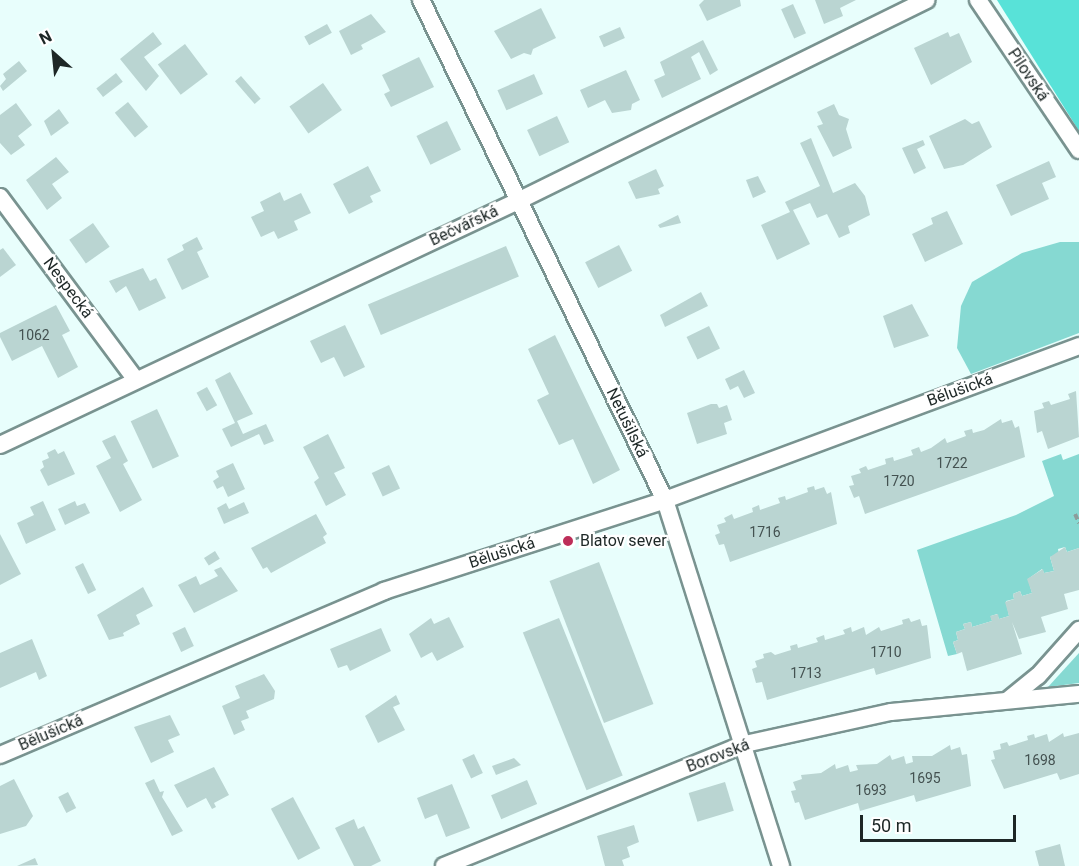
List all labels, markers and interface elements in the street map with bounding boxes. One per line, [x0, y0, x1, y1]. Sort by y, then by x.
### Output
north arrow [24, 24, 84, 84]
text: N [36, 26, 55, 49]
street label: Pilovská [1003, 45, 1053, 105]
street label: Bečvářská [427, 202, 501, 250]
street label: Nespecká [39, 254, 97, 322]
house number: 1062 [18, 327, 50, 343]
street label: Bělušická [925, 369, 995, 411]
street label: Netušilská [602, 385, 652, 461]
house number: 1722 [936, 455, 968, 471]
house number: 1720 [883, 473, 915, 489]
house number: 1716 [749, 524, 781, 540]
place label: Blatov sever [580, 531, 667, 551]
street label: Bělušická [466, 533, 538, 573]
marker: Blatov sever [561, 534, 575, 548]
house number: 1710 [870, 644, 902, 660]
house number: 1713 [790, 665, 822, 681]
street label: Bělušická [16, 711, 86, 755]
street label: Borovská [684, 735, 752, 777]
house number: 1698 [1024, 752, 1056, 768]
house number: 1695 [909, 770, 941, 786]
house number: 1693 [855, 782, 887, 798]
scale bar [863, 803, 1019, 841]
text: 50 m [871, 815, 911, 836]

